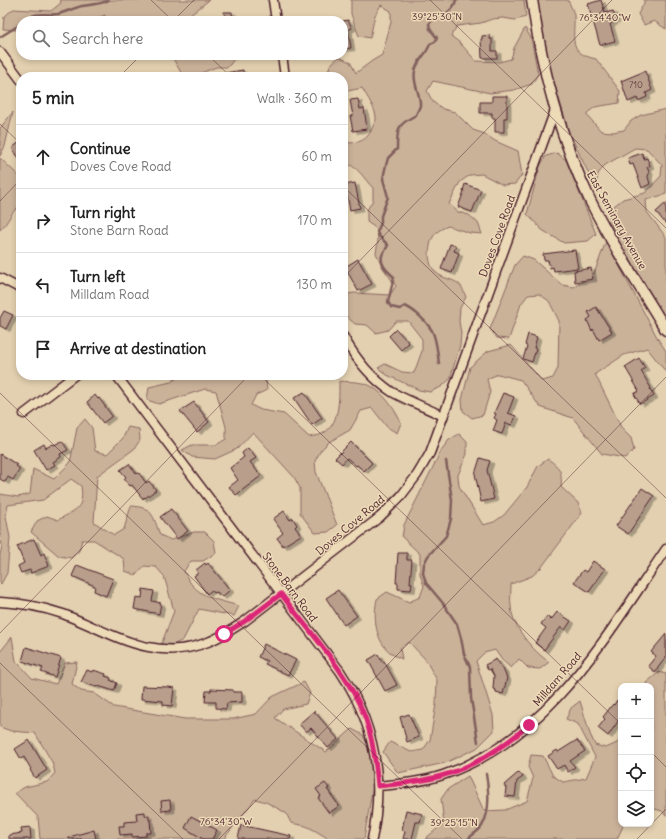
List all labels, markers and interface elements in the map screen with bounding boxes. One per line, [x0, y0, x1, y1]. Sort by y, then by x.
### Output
text: 39°25'30"N [412, 10, 462, 23]
text: 76°34'40"W [579, 11, 631, 24]
search box [16, 16, 348, 60]
icon: search [30, 27, 52, 49]
text: Search here [62, 29, 143, 48]
house number: 710 [629, 79, 643, 90]
text: 5 min [32, 87, 74, 109]
text: Walk · 360 m [257, 90, 332, 107]
text: Continue [70, 139, 131, 158]
icon: ahead [32, 146, 54, 168]
text: 60 m [301, 148, 332, 165]
text: Doves Cove Road [70, 158, 171, 175]
street label: East Seminary Avenue [584, 168, 650, 272]
street label: Doves Cove Road [476, 193, 518, 279]
text: Turn right [70, 203, 135, 222]
icon: right [32, 210, 54, 232]
text: 170 m [297, 212, 332, 229]
text: Stone Barn Road [70, 222, 169, 239]
text: Turn left [70, 267, 125, 286]
icon: left [32, 274, 54, 296]
text: 130 m [296, 276, 332, 293]
text: Milldam Road [70, 286, 149, 303]
icon: arrive [32, 338, 54, 360]
text: Arrive at destination [70, 339, 206, 358]
street label: Doves Cove Road [313, 492, 388, 558]
street label: Stone Barn Road [259, 549, 321, 625]
route start [215, 625, 233, 643]
street label: Milldam Road [530, 649, 585, 709]
map controls [618, 683, 654, 827]
button: + [618, 683, 654, 719]
route end [520, 716, 538, 734]
button: − [618, 719, 654, 755]
button: locate [618, 755, 654, 791]
button: layers [618, 791, 654, 827]
text: 76°34'30"W [200, 815, 252, 828]
text: 39°25'15"N [430, 816, 478, 829]

